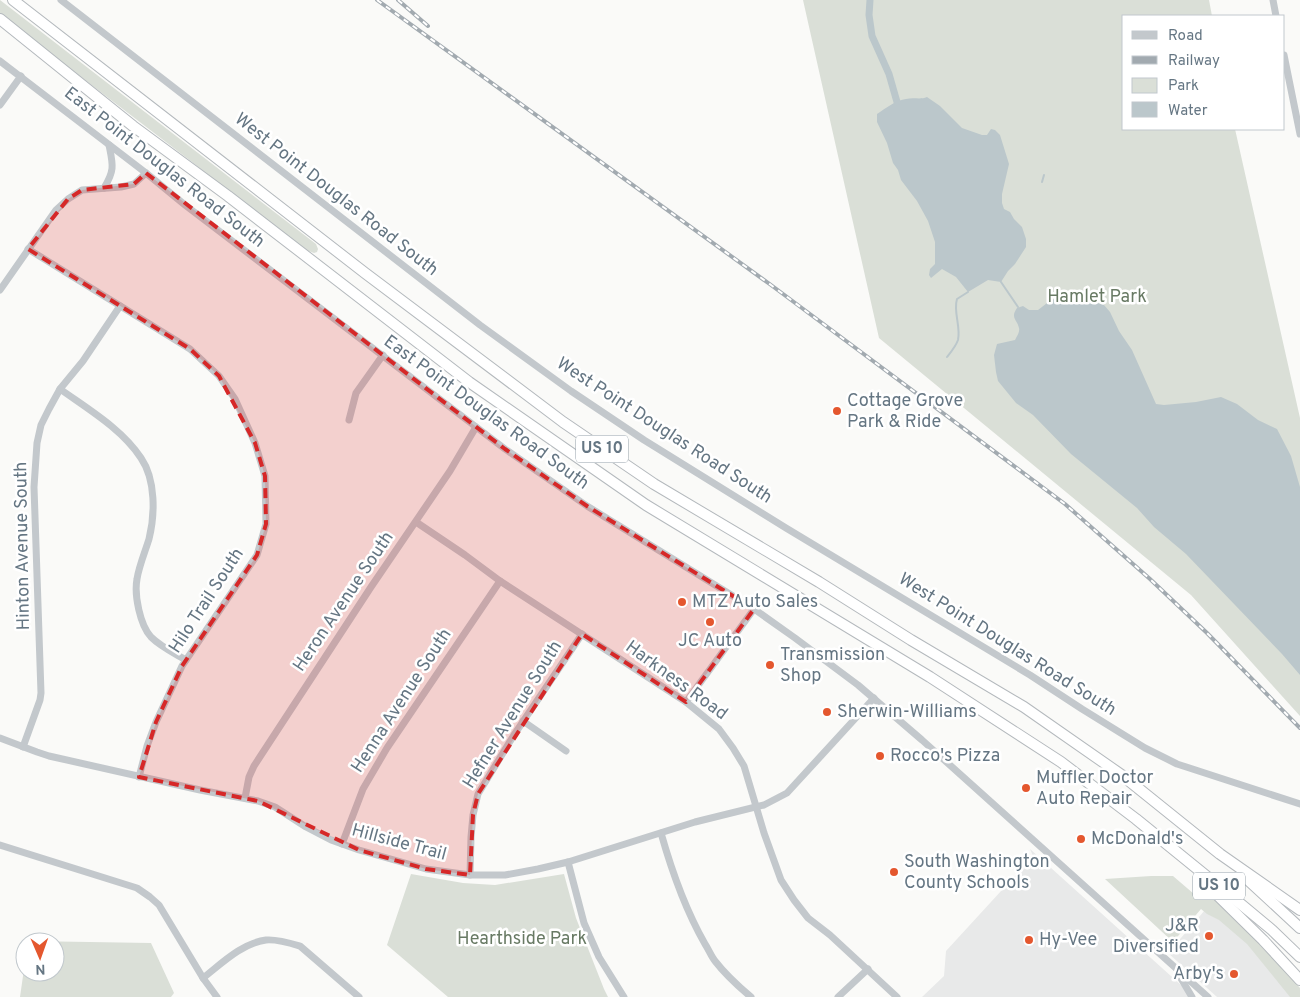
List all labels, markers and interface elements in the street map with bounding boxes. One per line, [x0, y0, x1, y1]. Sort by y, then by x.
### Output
legend [1122, 15, 1285, 130]
text: Road [1168, 27, 1203, 46]
text: Railway [1168, 52, 1220, 71]
text: Park [1168, 77, 1199, 96]
street label: East Point Douglas Road South [59, 82, 269, 254]
text: Water [1168, 102, 1208, 121]
street label: West Point Douglas Road South [229, 108, 443, 282]
park label: Hamlet Park [1047, 286, 1147, 309]
street label: East Point Douglas Road South [379, 331, 593, 495]
street label: West Point Douglas Road South [552, 353, 776, 509]
place label: Cottage Grove Park & Ride [847, 390, 963, 434]
marker: Cottage Grove Park & Ride [831, 405, 843, 417]
road number: US 10 [576, 436, 628, 462]
street label: Hinton Avenue South [10, 461, 36, 631]
street label: Heron Avenue South [289, 527, 399, 677]
street label: Hilo Trail South [164, 544, 250, 658]
street label: West Point Douglas Road South [894, 568, 1120, 722]
place label: MTZ Auto Sales [692, 591, 818, 614]
marker: MTZ Auto Sales [676, 596, 688, 608]
marker: JC Auto [704, 616, 716, 628]
street label: Henna Avenue South [347, 624, 457, 778]
place label: JC Auto [678, 630, 742, 653]
street label: Harkness Road [620, 636, 732, 726]
street label: Hefner Avenue South [458, 637, 568, 793]
place label: Transmission Shop [780, 644, 885, 688]
marker: Transmission Shop [764, 659, 776, 671]
place label: Sherwin-Williams [837, 701, 977, 724]
marker: Sherwin-Williams [821, 706, 833, 718]
place label: Rocco's Pizza [890, 745, 1000, 768]
marker: Rocco's Pizza [874, 750, 886, 762]
place label: Muffler Doctor Auto Repair [1036, 767, 1153, 811]
marker: Muffler Doctor Auto Repair [1020, 782, 1032, 794]
street label: Hillside Trail [349, 819, 449, 867]
place label: McDonald's [1091, 828, 1183, 851]
marker: McDonald's [1075, 833, 1087, 845]
place label: South Washington County Schools [904, 851, 1050, 895]
marker: South Washington County Schools [888, 866, 900, 878]
road number: US 10 [1193, 872, 1245, 899]
place label: J&R Diversified [1113, 915, 1199, 959]
park label: Hearthside Park [457, 928, 587, 951]
place label: Hy-Vee [1039, 929, 1097, 952]
marker: J&R Diversified [1203, 930, 1215, 942]
north arrow [15, 932, 65, 982]
marker: Hy-Vee [1023, 934, 1035, 946]
text: N [35, 960, 46, 977]
place label: Arby's [1173, 963, 1224, 986]
marker: Arby's [1228, 968, 1240, 980]

